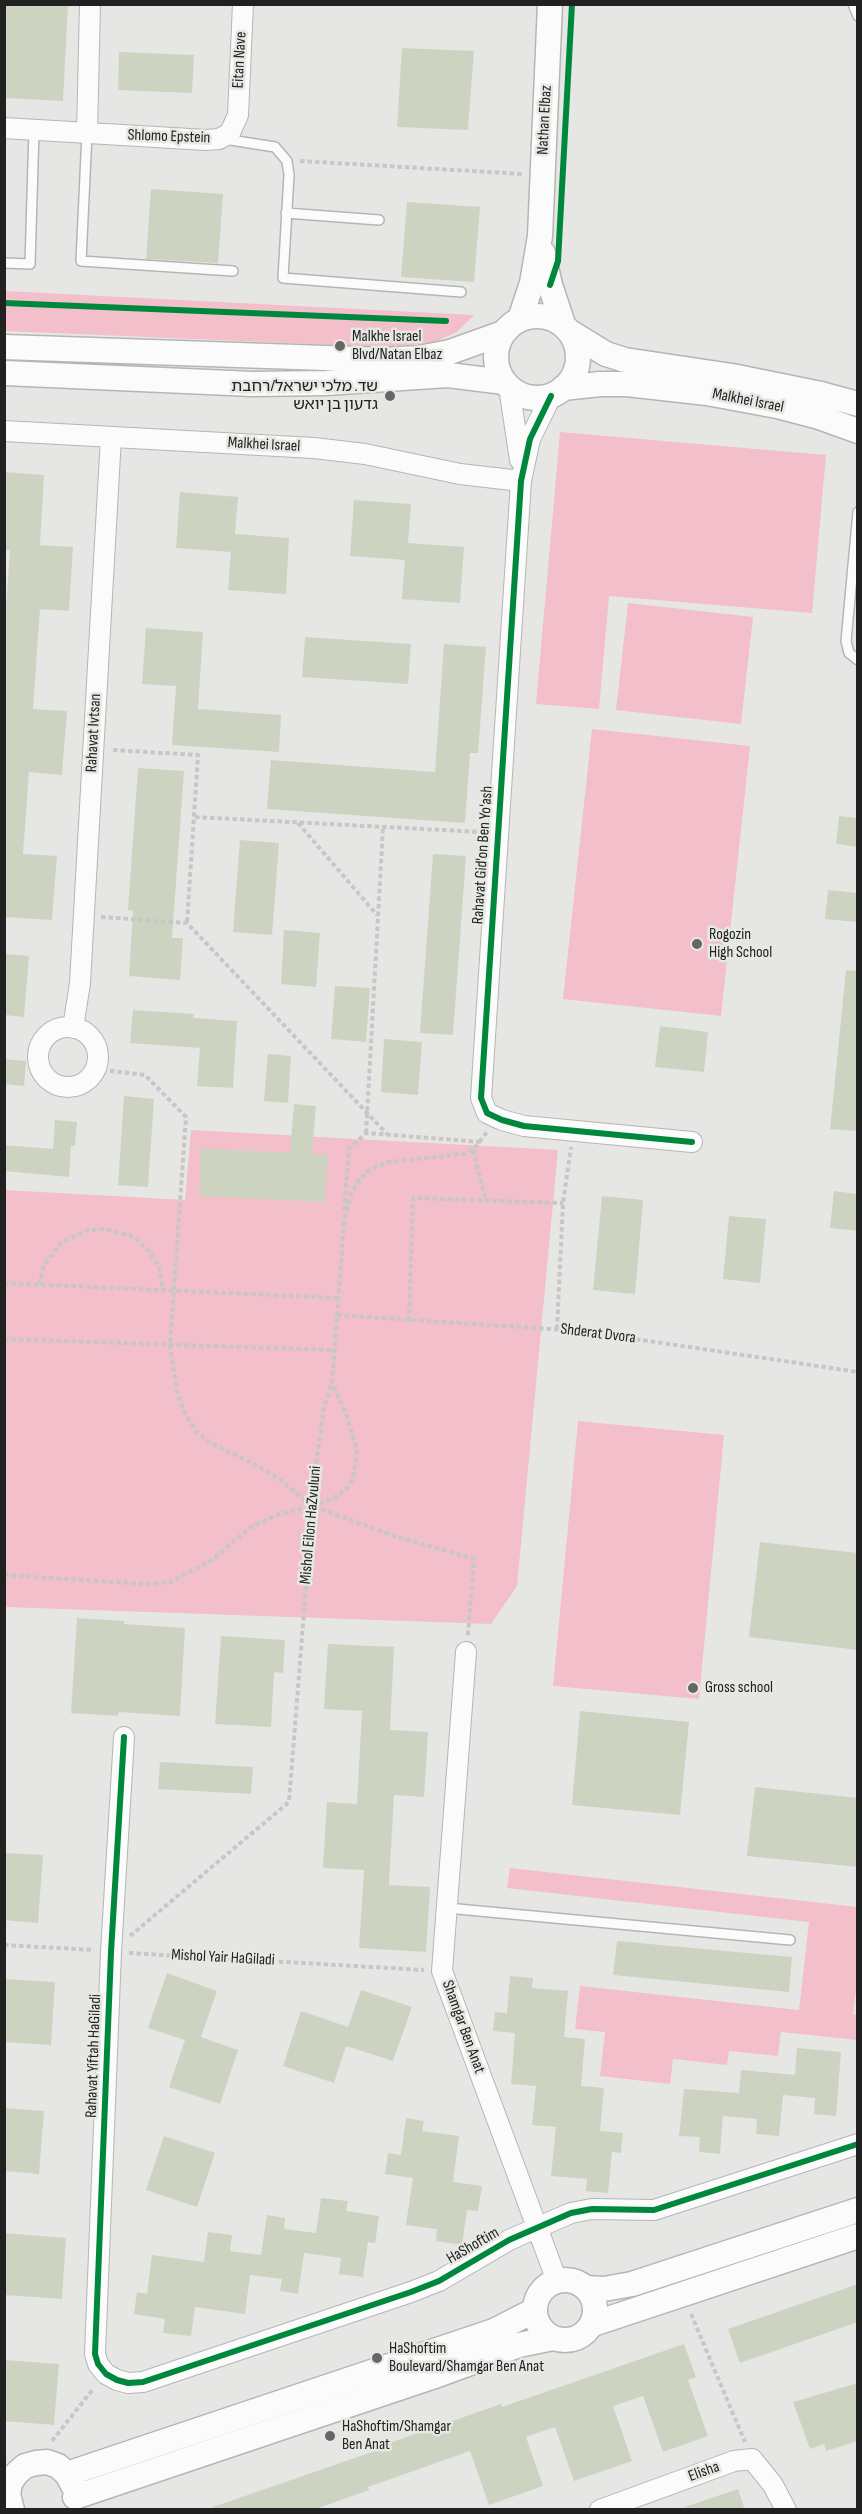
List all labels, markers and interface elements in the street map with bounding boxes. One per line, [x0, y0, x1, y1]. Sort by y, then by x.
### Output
street label: Eitan Nave [229, 31, 251, 89]
street label: Nathan Elbaz [534, 85, 556, 155]
street label: Shlomo Epstein [127, 126, 211, 148]
place label: Malkhe Israel Blvd/Natan Elbaz [352, 327, 442, 365]
marker: Malkhe Israel Blvd/Natan Elbaz [333, 339, 347, 353]
place label: שד. מלכי ישראל/רחבת גדעון בן יואש [231, 377, 378, 415]
street label: Malkhei Israel [711, 385, 785, 417]
marker: שד. מלכי ישראל/רחבת גדעון בן יואש [383, 389, 397, 403]
street label: Malkhei Israel [227, 434, 301, 456]
street label: Rahavat Ivtsan [82, 693, 106, 773]
street label: Rahavat Gid'on Ben Yo'ash [469, 785, 497, 925]
place label: Rogozin High School [709, 925, 772, 963]
marker: Rogozin High School [690, 937, 704, 951]
street label: Shderat Dvora [559, 1320, 637, 1348]
street label: Mishol Eilon HaZvuluni [296, 1465, 326, 1585]
place label: Gross school [705, 1678, 773, 1698]
marker: Gross school [686, 1681, 700, 1695]
street label: Mishol Yair HaGiladi [171, 1946, 275, 1970]
street label: Shamgar Ben Anat [437, 1978, 489, 2076]
street label: Rahavat Yiftah HaGiladi [82, 1994, 106, 2118]
street label: HaShoftim [443, 2223, 503, 2269]
place label: HaShoftim Boulevard/Shamgar Ben Anat [389, 2339, 544, 2377]
marker: HaShoftim Boulevard/Shamgar Ben Anat [370, 2351, 384, 2365]
place label: HaShoftim/Shamgar Ben Anat [342, 2417, 451, 2455]
marker: HaShoftim/Shamgar Ben Anat [323, 2429, 337, 2443]
street label: Elisha [686, 2458, 722, 2486]

